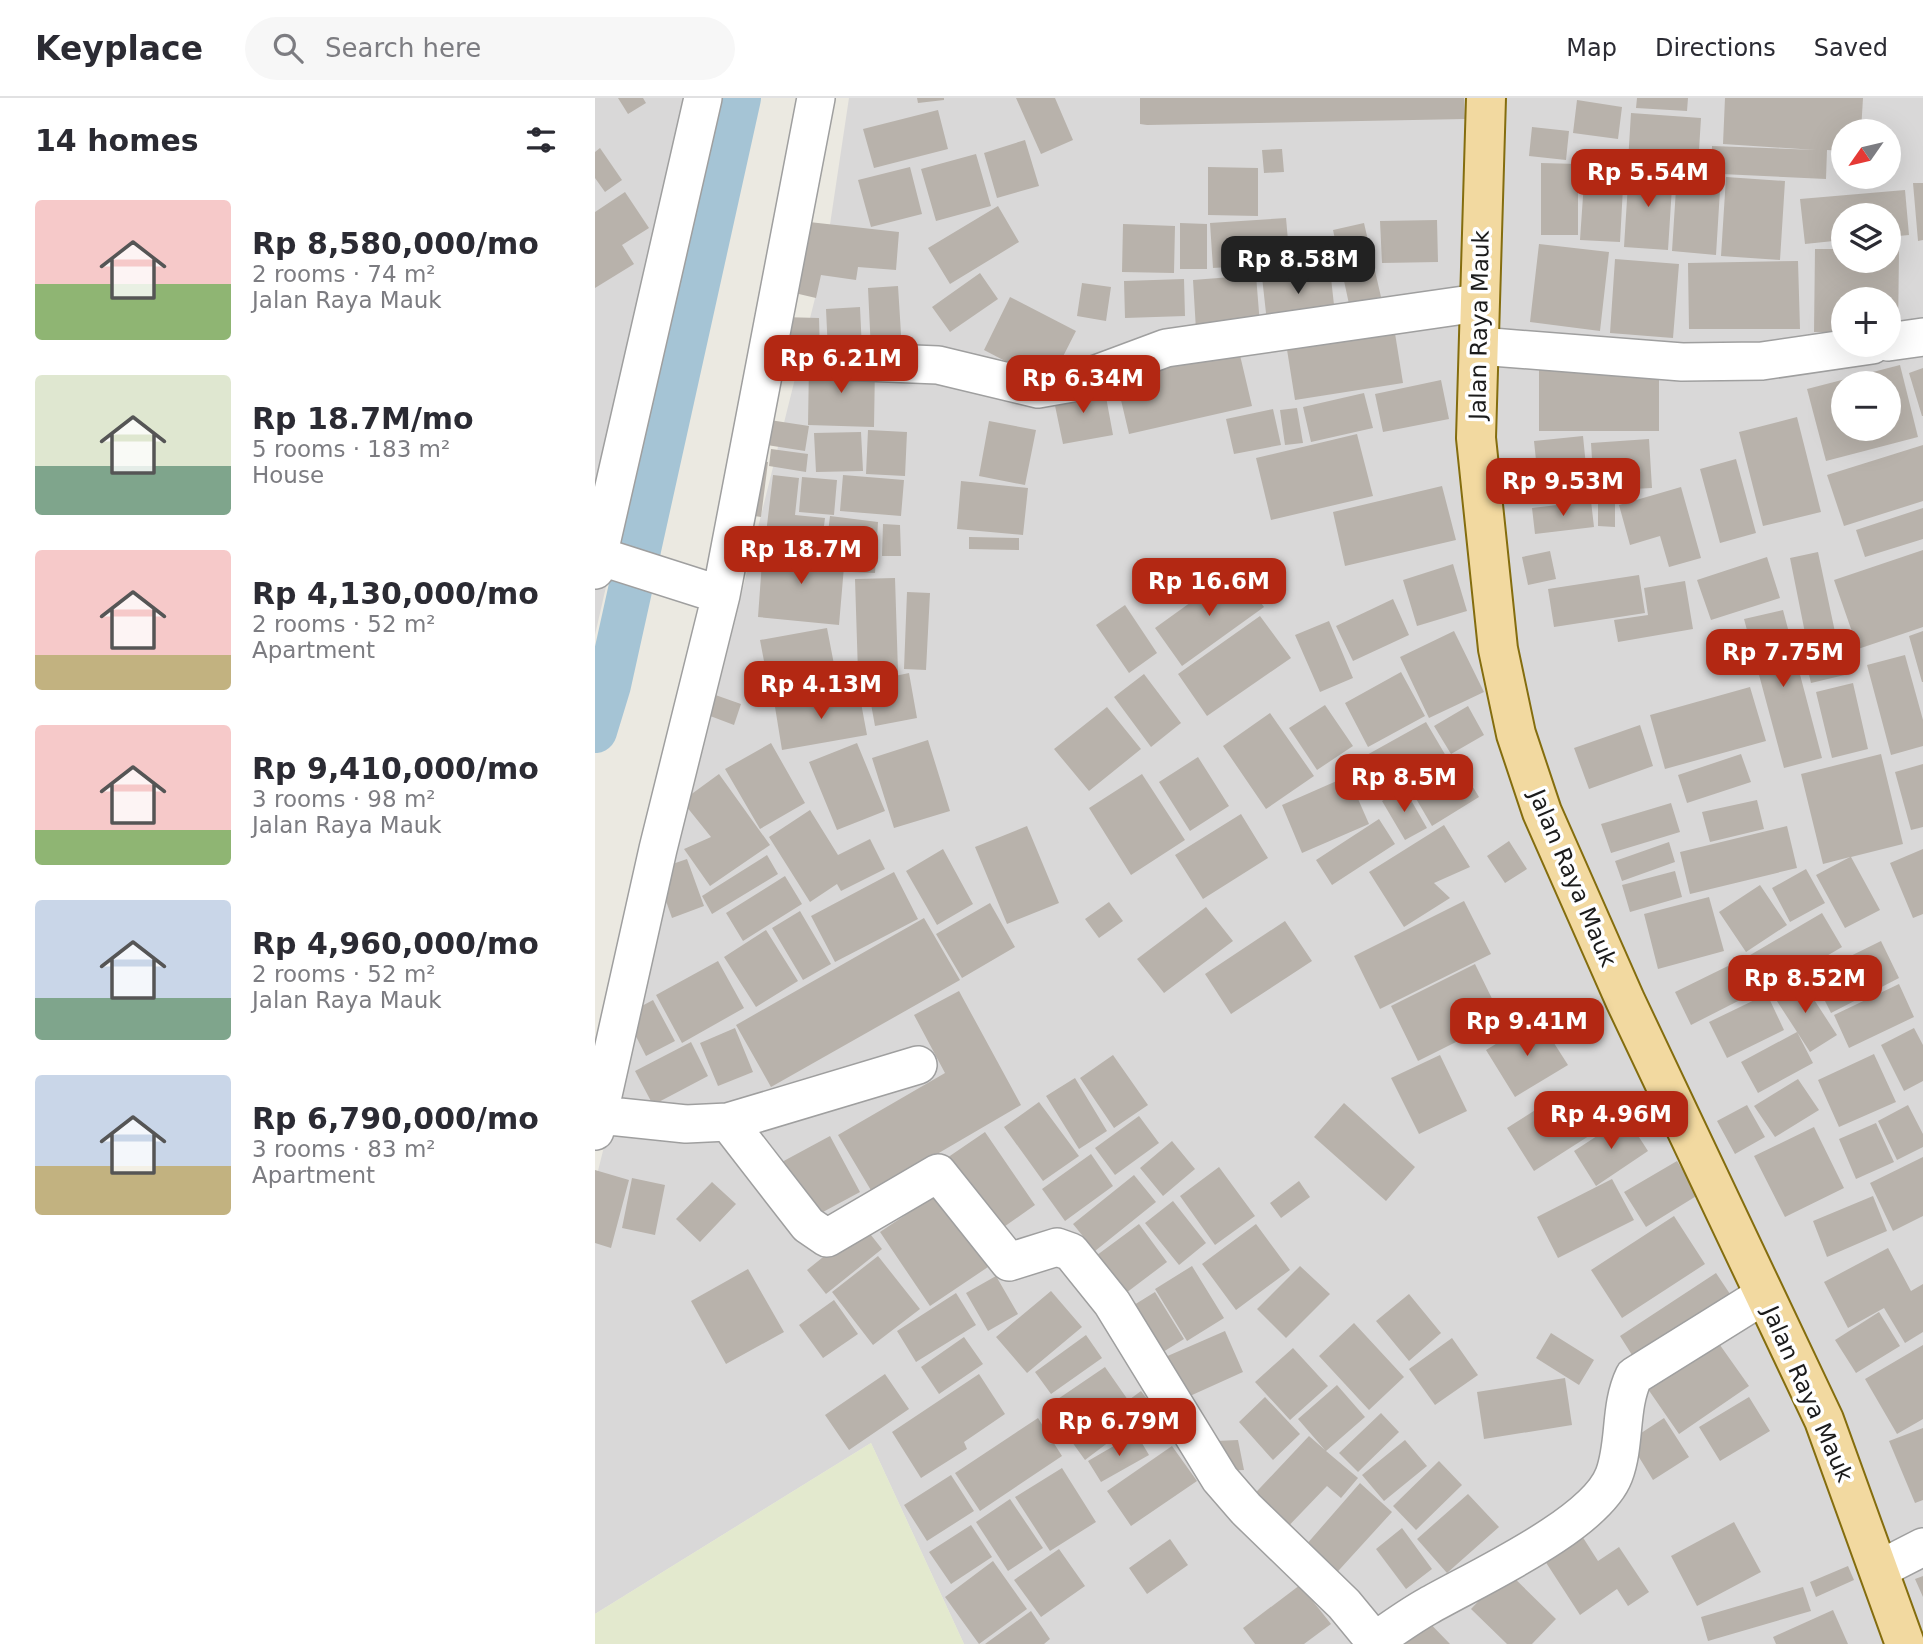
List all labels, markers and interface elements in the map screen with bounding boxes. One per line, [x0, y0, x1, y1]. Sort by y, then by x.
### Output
search box [245, 17, 735, 80]
text: Keyplace [35, 29, 203, 68]
icon: search [269, 29, 307, 67]
text: Search here [325, 33, 481, 63]
text: Map [1566, 34, 1617, 62]
text: Directions [1655, 34, 1776, 62]
text: Saved [1814, 34, 1888, 62]
north arrow [1831, 119, 1901, 189]
map controls [1831, 119, 1901, 441]
icon: filters [522, 121, 560, 159]
text: 14 homes [35, 123, 199, 158]
pin: Rp 5.54M [1576, 150, 1720, 209]
text: Rp 5.54M [1587, 159, 1709, 185]
button: layers [1831, 203, 1901, 273]
text: Rp 8,580,000/mo [252, 226, 539, 261]
icon: home [91, 228, 175, 312]
street label: Jalan Raya Mauk [1464, 229, 1494, 422]
pin: Rp 8.58M [1226, 236, 1370, 296]
text: Rp 8.58M [1237, 246, 1359, 272]
text: 2 rooms · 74 m² [252, 261, 436, 287]
text: Jalan Raya Mauk [252, 287, 442, 313]
button: + [1831, 287, 1901, 357]
pin: Rp 6.21M [769, 336, 913, 395]
text: Rp 6.21M [780, 345, 902, 371]
pin: Rp 6.34M [1011, 356, 1155, 415]
text: Rp 6.34M [1022, 365, 1144, 391]
button: − [1831, 371, 1901, 441]
text: Rp 18.7M/mo [252, 401, 474, 436]
icon: home [91, 403, 175, 487]
text: 5 rooms · 183 m² [252, 436, 450, 462]
pin: Rp 9.53M [1491, 458, 1635, 518]
text: House [252, 462, 324, 488]
text: Rp 9.53M [1502, 468, 1624, 494]
pin: Rp 18.7M [729, 526, 873, 586]
text: Rp 18.7M [740, 536, 862, 562]
pin: Rp 16.6M [1137, 559, 1281, 618]
text: Rp 16.6M [1148, 568, 1270, 594]
text: Rp 4,130,000/mo [252, 576, 539, 611]
icon: home [91, 578, 175, 662]
text: 2 rooms · 52 m² [252, 611, 436, 637]
pin: Rp 7.75M [1711, 630, 1855, 689]
text: Apartment [252, 637, 375, 663]
text: Rp 7.75M [1722, 639, 1844, 665]
pin: Rp 4.13M [749, 662, 893, 721]
text: Rp 4.13M [760, 671, 882, 697]
text: Rp 9,410,000/mo [252, 751, 539, 786]
icon: home [91, 753, 175, 837]
pin: Rp 8.5M [1339, 754, 1469, 814]
text: Rp 8.5M [1351, 764, 1457, 790]
street label: Jalan Raya Mauk [1523, 784, 1622, 971]
text: 3 rooms · 98 m² [252, 786, 436, 812]
text: Jalan Raya Mauk [252, 812, 442, 838]
text: Rp 4,960,000/mo [252, 926, 539, 961]
icon: home [91, 928, 175, 1012]
pin: Rp 8.52M [1733, 956, 1877, 1015]
text: 2 rooms · 52 m² [252, 961, 436, 987]
text: Rp 8.52M [1744, 965, 1866, 991]
text: Jalan Raya Mauk [252, 987, 442, 1013]
pin: Rp 9.41M [1455, 998, 1599, 1058]
text: Rp 9.41M [1466, 1008, 1588, 1034]
pin: Rp 4.96M [1539, 1091, 1683, 1151]
text: Rp 6,790,000/mo [252, 1101, 539, 1136]
text: Rp 4.96M [1550, 1101, 1672, 1127]
icon: home [91, 1103, 175, 1187]
text: 3 rooms · 83 m² [252, 1136, 436, 1162]
text: Apartment [252, 1162, 375, 1188]
street label: Jalan Raya Mauk [1757, 1300, 1859, 1487]
pin: Rp 6.79M [1047, 1398, 1191, 1458]
text: Rp 6.79M [1058, 1408, 1180, 1434]

